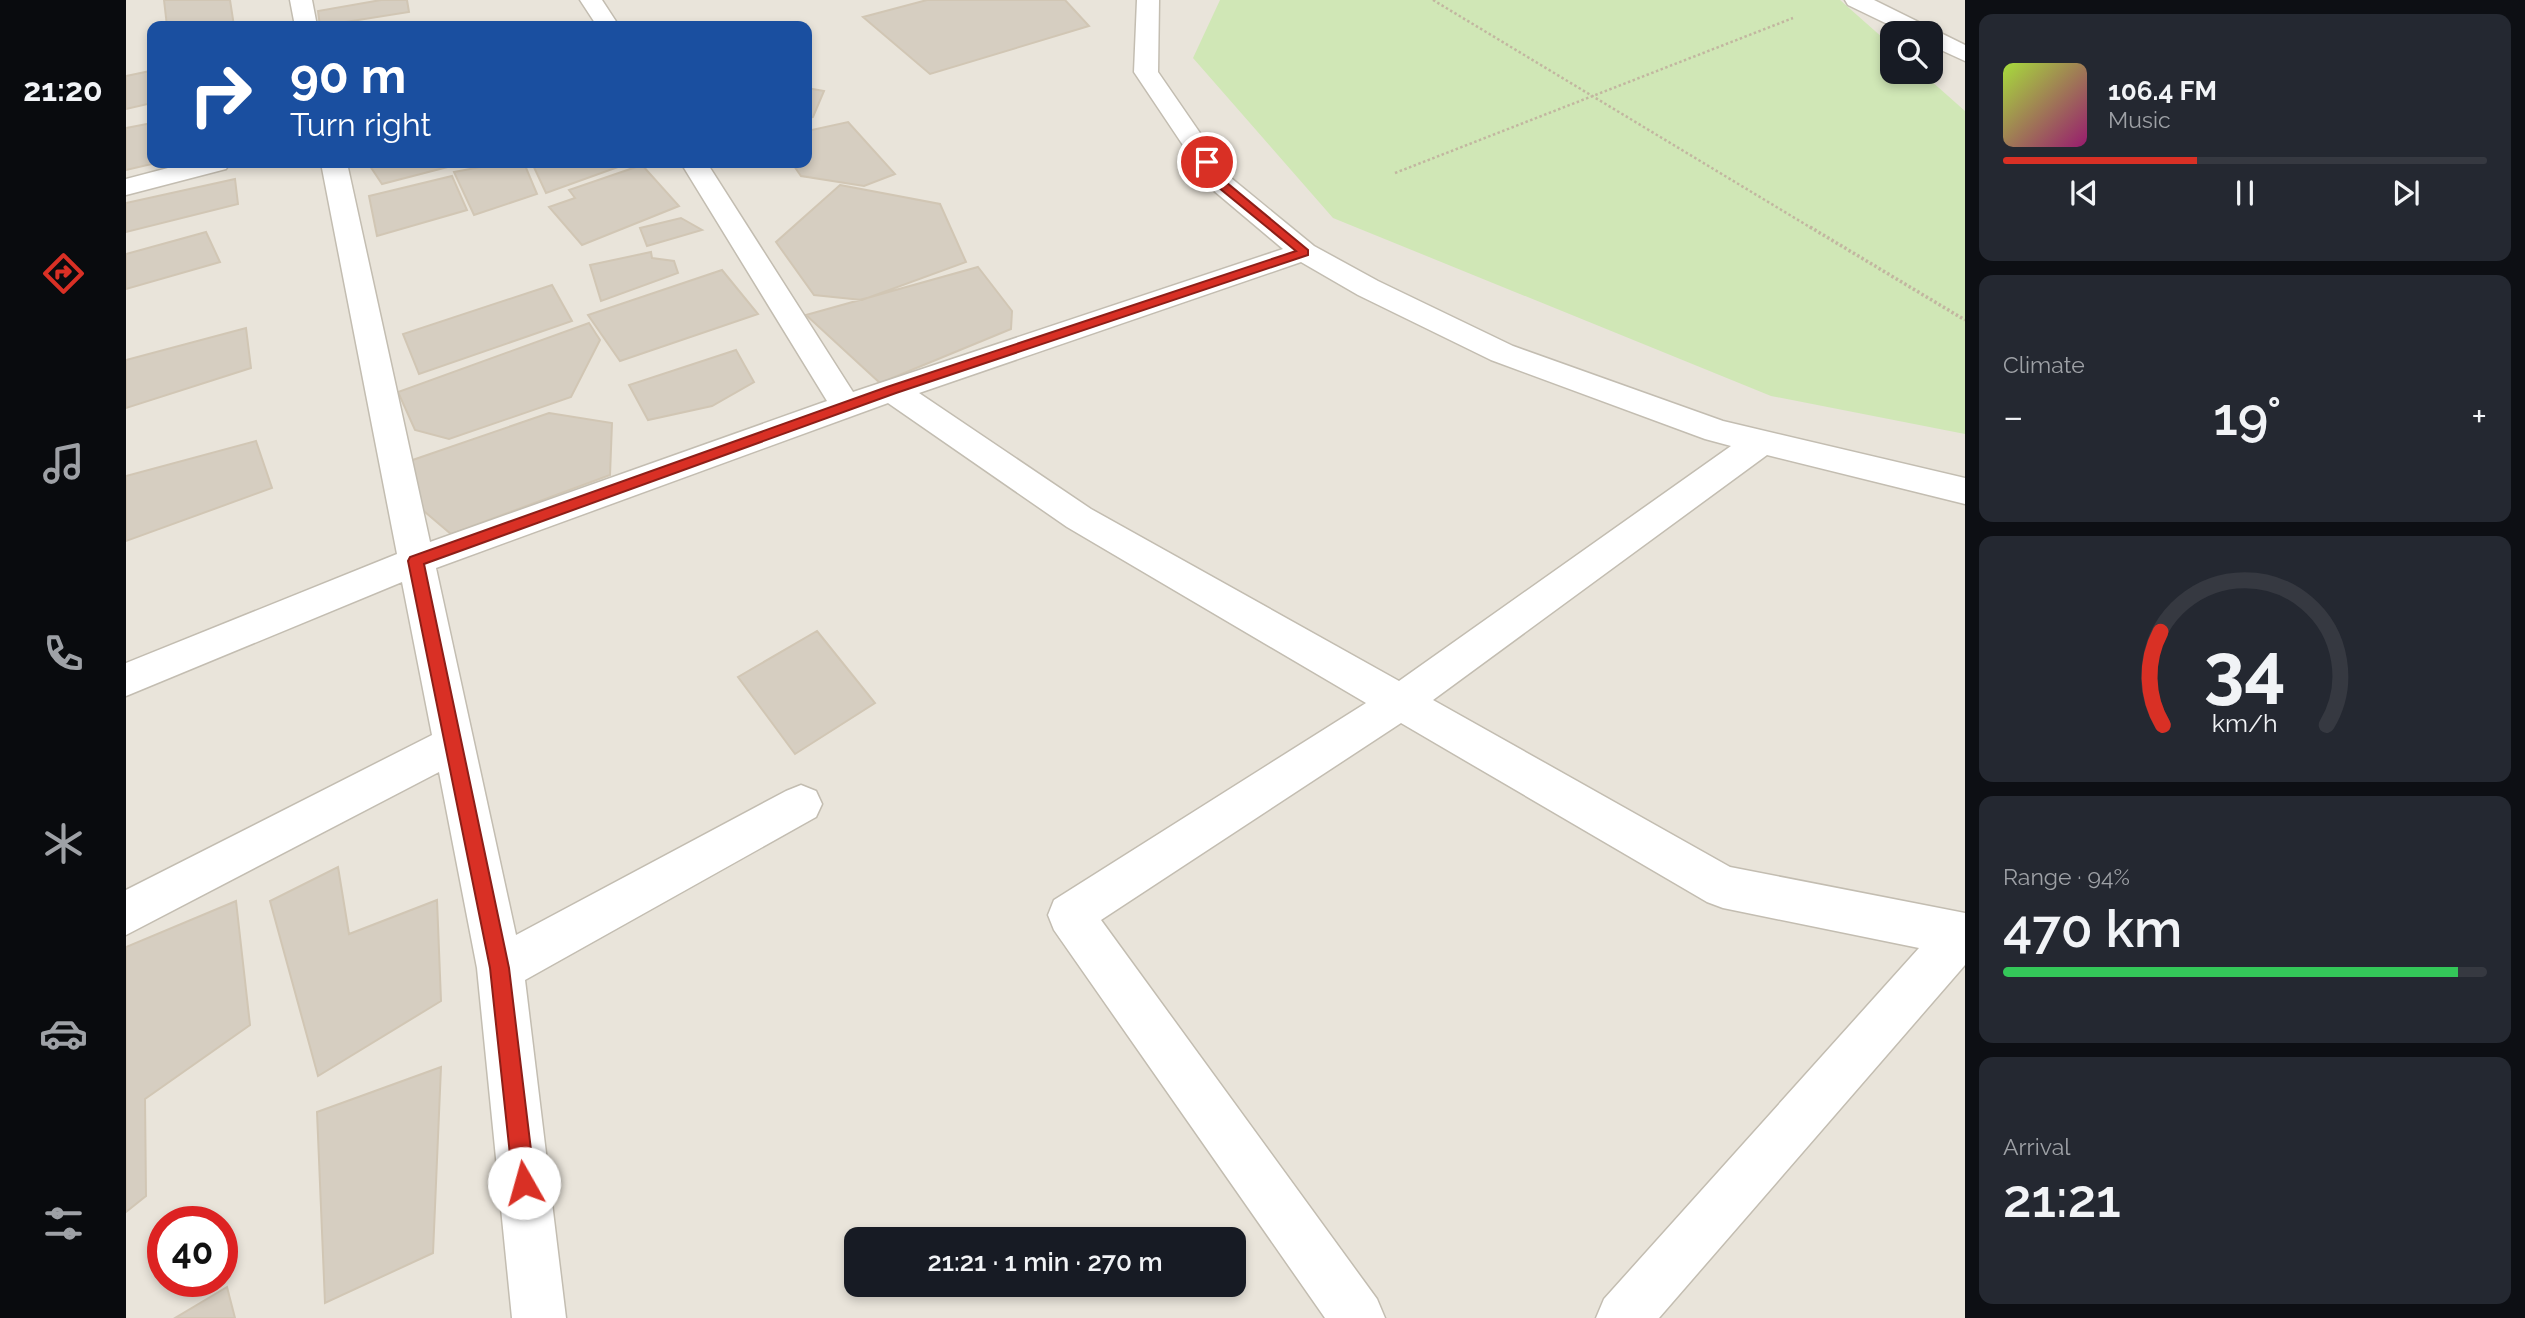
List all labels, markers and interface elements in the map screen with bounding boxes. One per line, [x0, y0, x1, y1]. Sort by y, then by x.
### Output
map controls [1880, 21, 1943, 84]
button: search [1880, 21, 1943, 84]
text: 90 m [290, 47, 406, 104]
icon: right [175, 49, 266, 140]
text: 21:20 [23, 71, 103, 108]
text: 106.4 FM [2108, 76, 2217, 106]
text: Turn right [290, 106, 431, 143]
text: Music [2108, 106, 2171, 133]
pin [1177, 132, 1237, 192]
icon: arrive [1188, 143, 1226, 181]
icon: previous [2065, 174, 2103, 212]
icon: pause [2226, 174, 2264, 212]
icon: next [2387, 174, 2425, 212]
icon: directions [39, 249, 88, 298]
text: Climate [2003, 351, 2085, 378]
text: 19° [2213, 386, 2281, 447]
text: − [2003, 394, 2023, 439]
text: + [2471, 394, 2487, 439]
icon: music [39, 439, 88, 488]
text: 34 [2204, 627, 2286, 712]
icon: phone [39, 629, 88, 678]
text: km/h [2212, 708, 2278, 738]
icon: climate [39, 819, 88, 868]
text: Range · 94% [2003, 863, 2130, 890]
text: 470 km [2003, 898, 2182, 959]
icon: car [39, 1009, 88, 1058]
text: Arrival [2003, 1133, 2070, 1160]
position arrow [487, 1146, 561, 1220]
text: 21:21 [2003, 1168, 2121, 1229]
icon: filters [39, 1199, 88, 1248]
speed limit sign: 40 [147, 1206, 238, 1297]
text: 21:21 · 1 min · 270 m [927, 1247, 1163, 1277]

